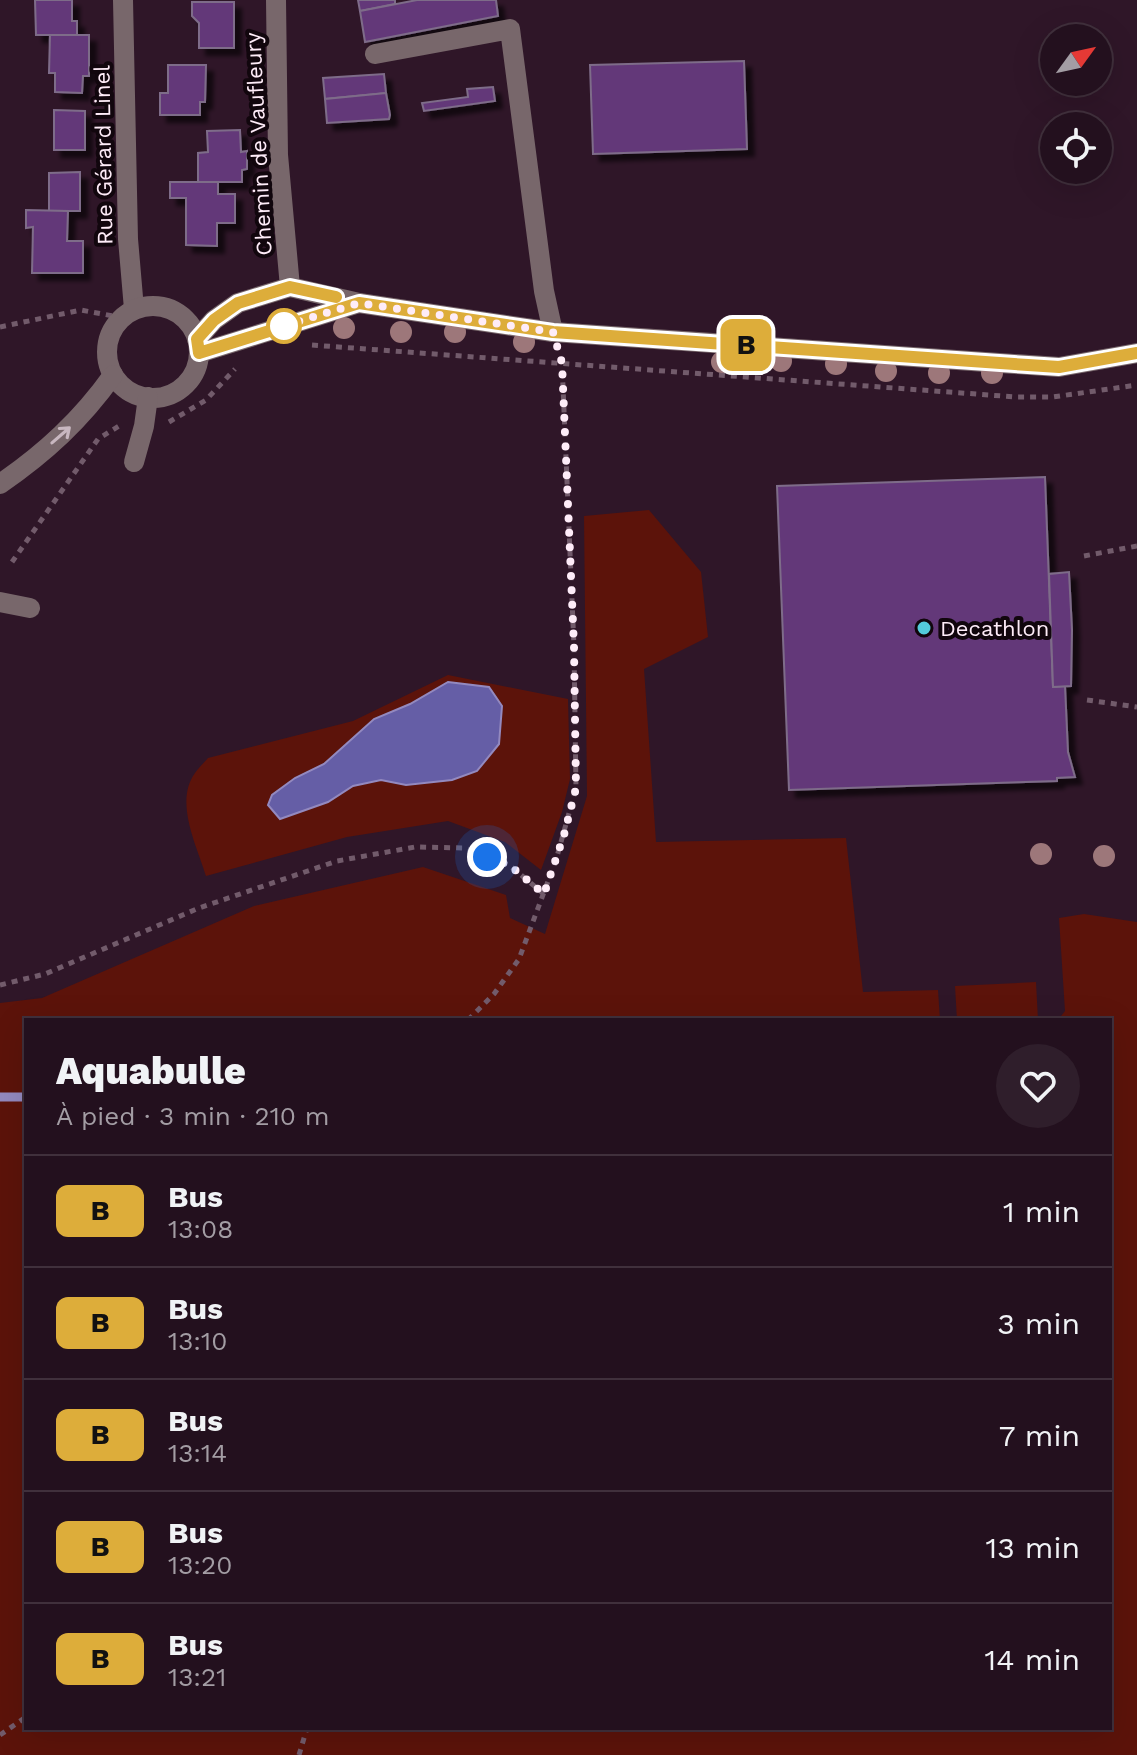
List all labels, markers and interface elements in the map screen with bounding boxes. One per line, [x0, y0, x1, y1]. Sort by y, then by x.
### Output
north arrow [1040, 24, 1112, 96]
map controls [1040, 24, 1112, 184]
street label: Chemin de Vaufleury [240, 31, 277, 256]
street label: Rue Gérard Linel [89, 65, 118, 245]
button: locate [1040, 112, 1112, 184]
unlabelled marker [267, 309, 301, 343]
line badge: B [720, 319, 772, 371]
text: B [736, 328, 756, 361]
one-way arrow [50, 427, 71, 445]
place label: Decathlon [940, 616, 1049, 641]
marker: Decathlon [915, 619, 933, 637]
your location [467, 837, 507, 877]
button: heart [996, 1044, 1080, 1128]
text: Aquabulle [56, 1049, 246, 1093]
text: À pied · 3 min · 210 m [56, 1101, 330, 1131]
text: Bus [168, 1179, 223, 1214]
text: B [90, 1194, 110, 1227]
text: 1 min [1003, 1194, 1080, 1229]
text: 13:08 [168, 1214, 233, 1244]
text: Bus [168, 1291, 223, 1326]
text: B [90, 1306, 110, 1339]
text: 3 min [997, 1306, 1080, 1341]
text: 13:10 [168, 1326, 227, 1356]
text: Bus [168, 1403, 223, 1438]
text: B [90, 1418, 110, 1451]
text: 7 min [999, 1418, 1080, 1453]
text: 13:14 [168, 1438, 227, 1468]
text: Bus [168, 1515, 223, 1550]
text: B [90, 1530, 110, 1563]
text: 13 min [985, 1530, 1080, 1565]
text: 13:20 [168, 1550, 232, 1580]
text: Bus [168, 1627, 223, 1662]
text: B [90, 1642, 110, 1675]
text: 14 min [985, 1642, 1080, 1677]
text: 13:21 [168, 1662, 226, 1692]

